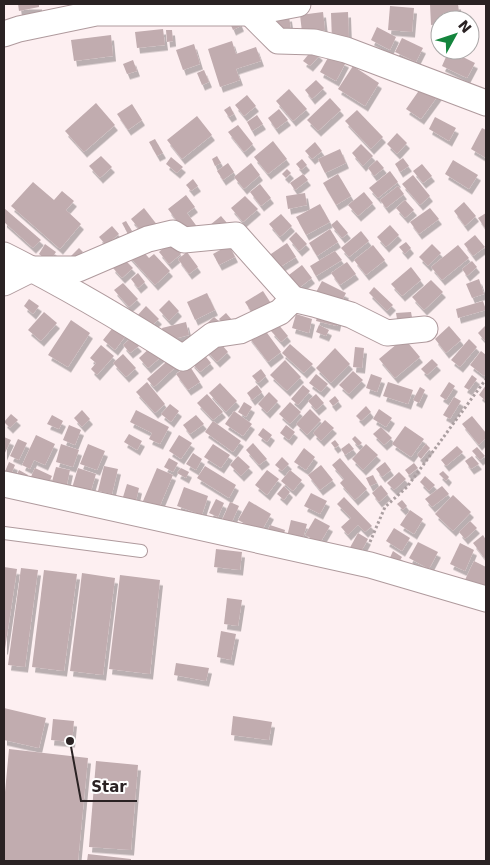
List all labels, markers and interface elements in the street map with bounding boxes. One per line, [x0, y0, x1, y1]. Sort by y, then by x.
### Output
north arrow [430, 10, 480, 60]
text: N [455, 17, 475, 36]
callout: Star [81, 771, 137, 801]
text: Star [91, 778, 127, 796]

